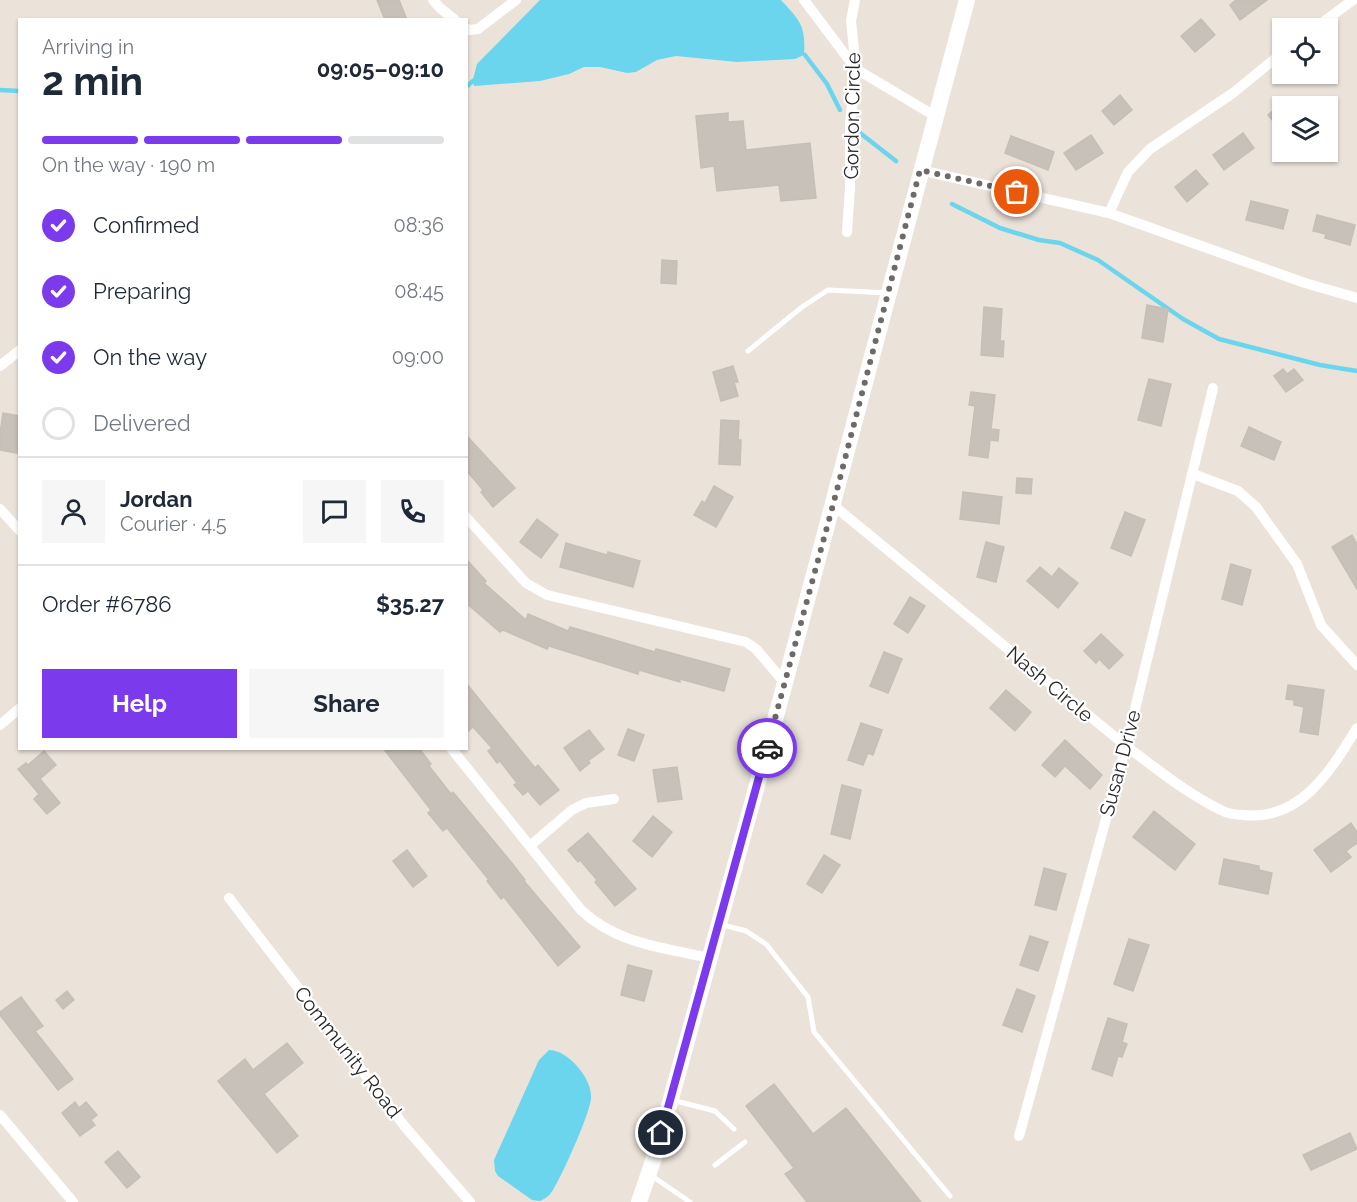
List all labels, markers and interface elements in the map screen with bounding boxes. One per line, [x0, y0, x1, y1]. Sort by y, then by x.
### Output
map controls [1272, 18, 1338, 162]
button: locate [1272, 18, 1338, 84]
text: Arriving in [42, 35, 134, 59]
street label: Gordon Circle [839, 52, 865, 180]
text: 09:05–09:10 [317, 56, 444, 82]
text: 2 min [42, 58, 143, 104]
button: layers [1272, 96, 1338, 162]
text: On the way · 190 m [42, 153, 215, 177]
pin [991, 166, 1042, 217]
icon: bag [1000, 175, 1033, 208]
icon: check [42, 209, 75, 242]
text: Confirmed [93, 212, 200, 238]
text: 08:36 [393, 213, 444, 237]
icon: check [42, 275, 75, 308]
text: Preparing [93, 278, 191, 304]
text: 08:45 [394, 279, 444, 303]
icon: check [42, 341, 75, 374]
text: On the way [93, 344, 207, 370]
text: 09:00 [392, 345, 444, 369]
text: Delivered [93, 410, 191, 436]
button: person [42, 480, 105, 543]
button: chat [303, 480, 366, 543]
button: phone [381, 480, 444, 543]
text: Jordan [120, 486, 192, 512]
text: Courier · 4.5 [120, 512, 227, 536]
text: Order #6786 [42, 591, 172, 617]
text: $35.27 [376, 591, 444, 617]
street label: Nash Circle [1002, 641, 1098, 727]
button: Help [42, 669, 237, 738]
button: Share [249, 669, 444, 738]
street label: Susan Drive [1094, 707, 1146, 819]
courier [737, 718, 797, 778]
icon: car [751, 732, 784, 765]
street label: Community Road [289, 981, 407, 1123]
pin [635, 1107, 686, 1158]
icon: home [644, 1116, 677, 1149]

